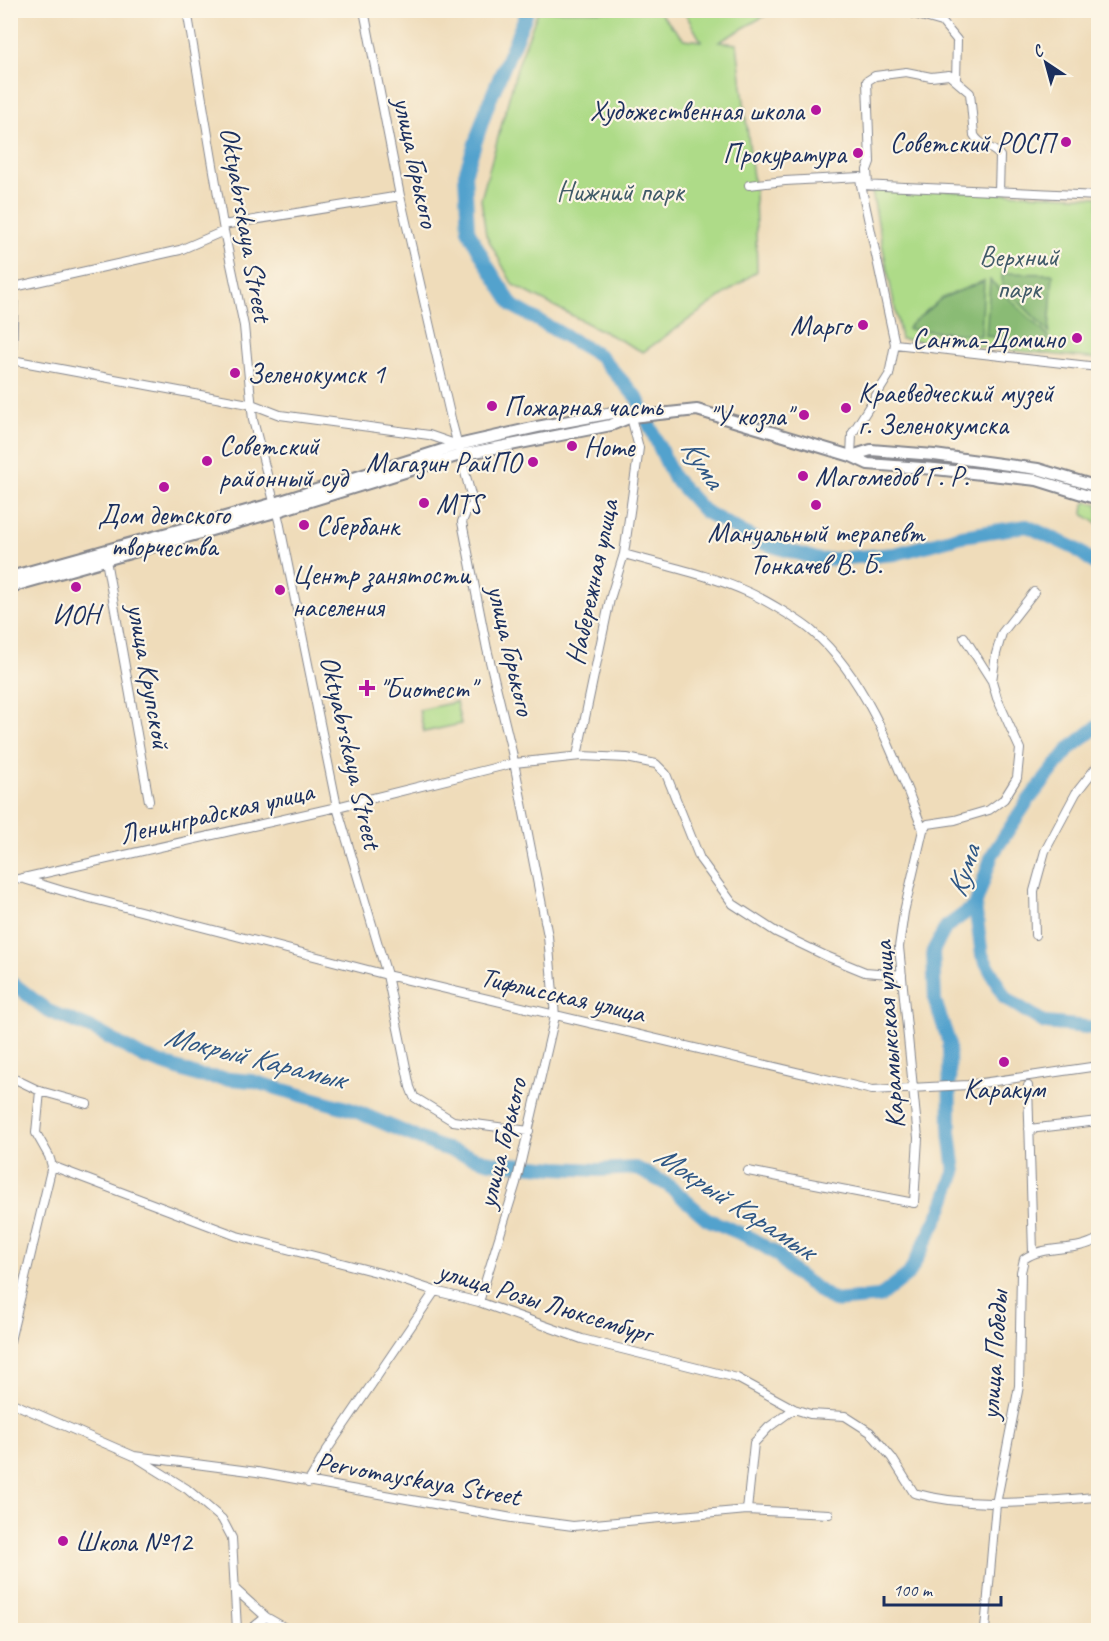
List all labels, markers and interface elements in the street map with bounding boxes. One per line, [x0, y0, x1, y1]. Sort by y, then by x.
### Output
north arrow [1016, 33, 1076, 93]
text: С [1029, 40, 1049, 62]
street label: улица Горького [385, 92, 448, 233]
place label: Художественная школа [590, 93, 806, 128]
marker: Художественная школа [809, 103, 823, 117]
street label: Oktyabrskaya Street [212, 124, 281, 327]
place label: Советский РОСП [890, 125, 1059, 160]
marker: Советский РОСП [1059, 135, 1073, 149]
place label: Прокуратура [723, 136, 848, 171]
marker: Прокуратура [851, 146, 865, 160]
park label: Нижний парк [556, 174, 685, 209]
park label: Верхний парк [979, 239, 1060, 306]
place label: Марго [790, 308, 854, 343]
marker: Марго [856, 318, 870, 332]
place label: Санта-Домино [912, 321, 1067, 356]
marker: Санта-Домино [1070, 331, 1084, 345]
place label: Зеленокумск 1 [247, 356, 386, 391]
marker: Зеленокумск 1 [228, 366, 242, 380]
place label: Краеведческий музей г. Зеленокумска [858, 375, 1055, 442]
place label: Пожарная часть [504, 389, 665, 424]
place label: "У козла" [709, 398, 797, 433]
marker: Пожарная часть [485, 399, 499, 413]
marker: Краеведческий музей г. Зеленокумска [839, 401, 853, 415]
marker: "У козла" [797, 408, 811, 422]
place label: Советский районный суд [219, 428, 350, 495]
place label: Home [584, 429, 636, 464]
water label: Кума [673, 431, 735, 498]
marker: Home [565, 439, 579, 453]
place label: Магазин РайПО [366, 445, 524, 480]
marker: Советский районный суд [200, 454, 214, 468]
marker: Магазин РайПО [526, 455, 540, 469]
place label: Магомедов Г. Р. [815, 459, 969, 494]
marker: Магомедов Г. Р. [796, 469, 810, 483]
marker: Дом детского творчества [157, 480, 171, 494]
place label: MTS [436, 486, 487, 521]
street label: Набережная улица [557, 495, 626, 668]
marker: MTS [417, 496, 431, 510]
place label: Дом детского творчества [98, 497, 232, 564]
marker: Мануальный терапевт Тонкачев В. Б. [809, 498, 823, 512]
place label: Сбербанк [316, 508, 402, 543]
place label: Мануальный терапевт Тонкачев В. Б. [708, 515, 926, 582]
marker: Сбербанк [297, 518, 311, 532]
place label: Центр занятости населения [292, 557, 472, 624]
marker: ИОН [69, 580, 83, 594]
street label: улица Горького [479, 580, 544, 721]
marker: Центр занятости населения [273, 583, 287, 597]
place label: ИОН [52, 597, 104, 632]
street label: улица Крупской [119, 599, 180, 753]
street label: Oktyabrskaya Street [312, 652, 391, 855]
place label: "Биотест" [379, 671, 481, 706]
marker: "Биотест" [360, 681, 374, 695]
street label: Ленинградская улица [116, 773, 318, 852]
water label: Кума [937, 838, 990, 902]
street label: Карамыкская улица [864, 938, 913, 1130]
street label: Тифлисская улица [477, 959, 650, 1031]
water label: Мокрый Карамык [161, 1016, 355, 1099]
marker: Каракум [997, 1055, 1011, 1069]
place label: Каракум [963, 1071, 1047, 1106]
street label: улица Горького [468, 1072, 535, 1214]
water label: Мокрый Карамык [648, 1136, 827, 1271]
street label: улица Розы Люксембург [432, 1252, 659, 1352]
street label: улица Победы [971, 1287, 1016, 1423]
street label: Pervomayskaya Street [313, 1443, 526, 1514]
place label: Школа №12 [75, 1524, 194, 1559]
marker: Школа №12 [56, 1534, 70, 1548]
scale bar [884, 1569, 1001, 1607]
text: 100 m [893, 1579, 934, 1601]

